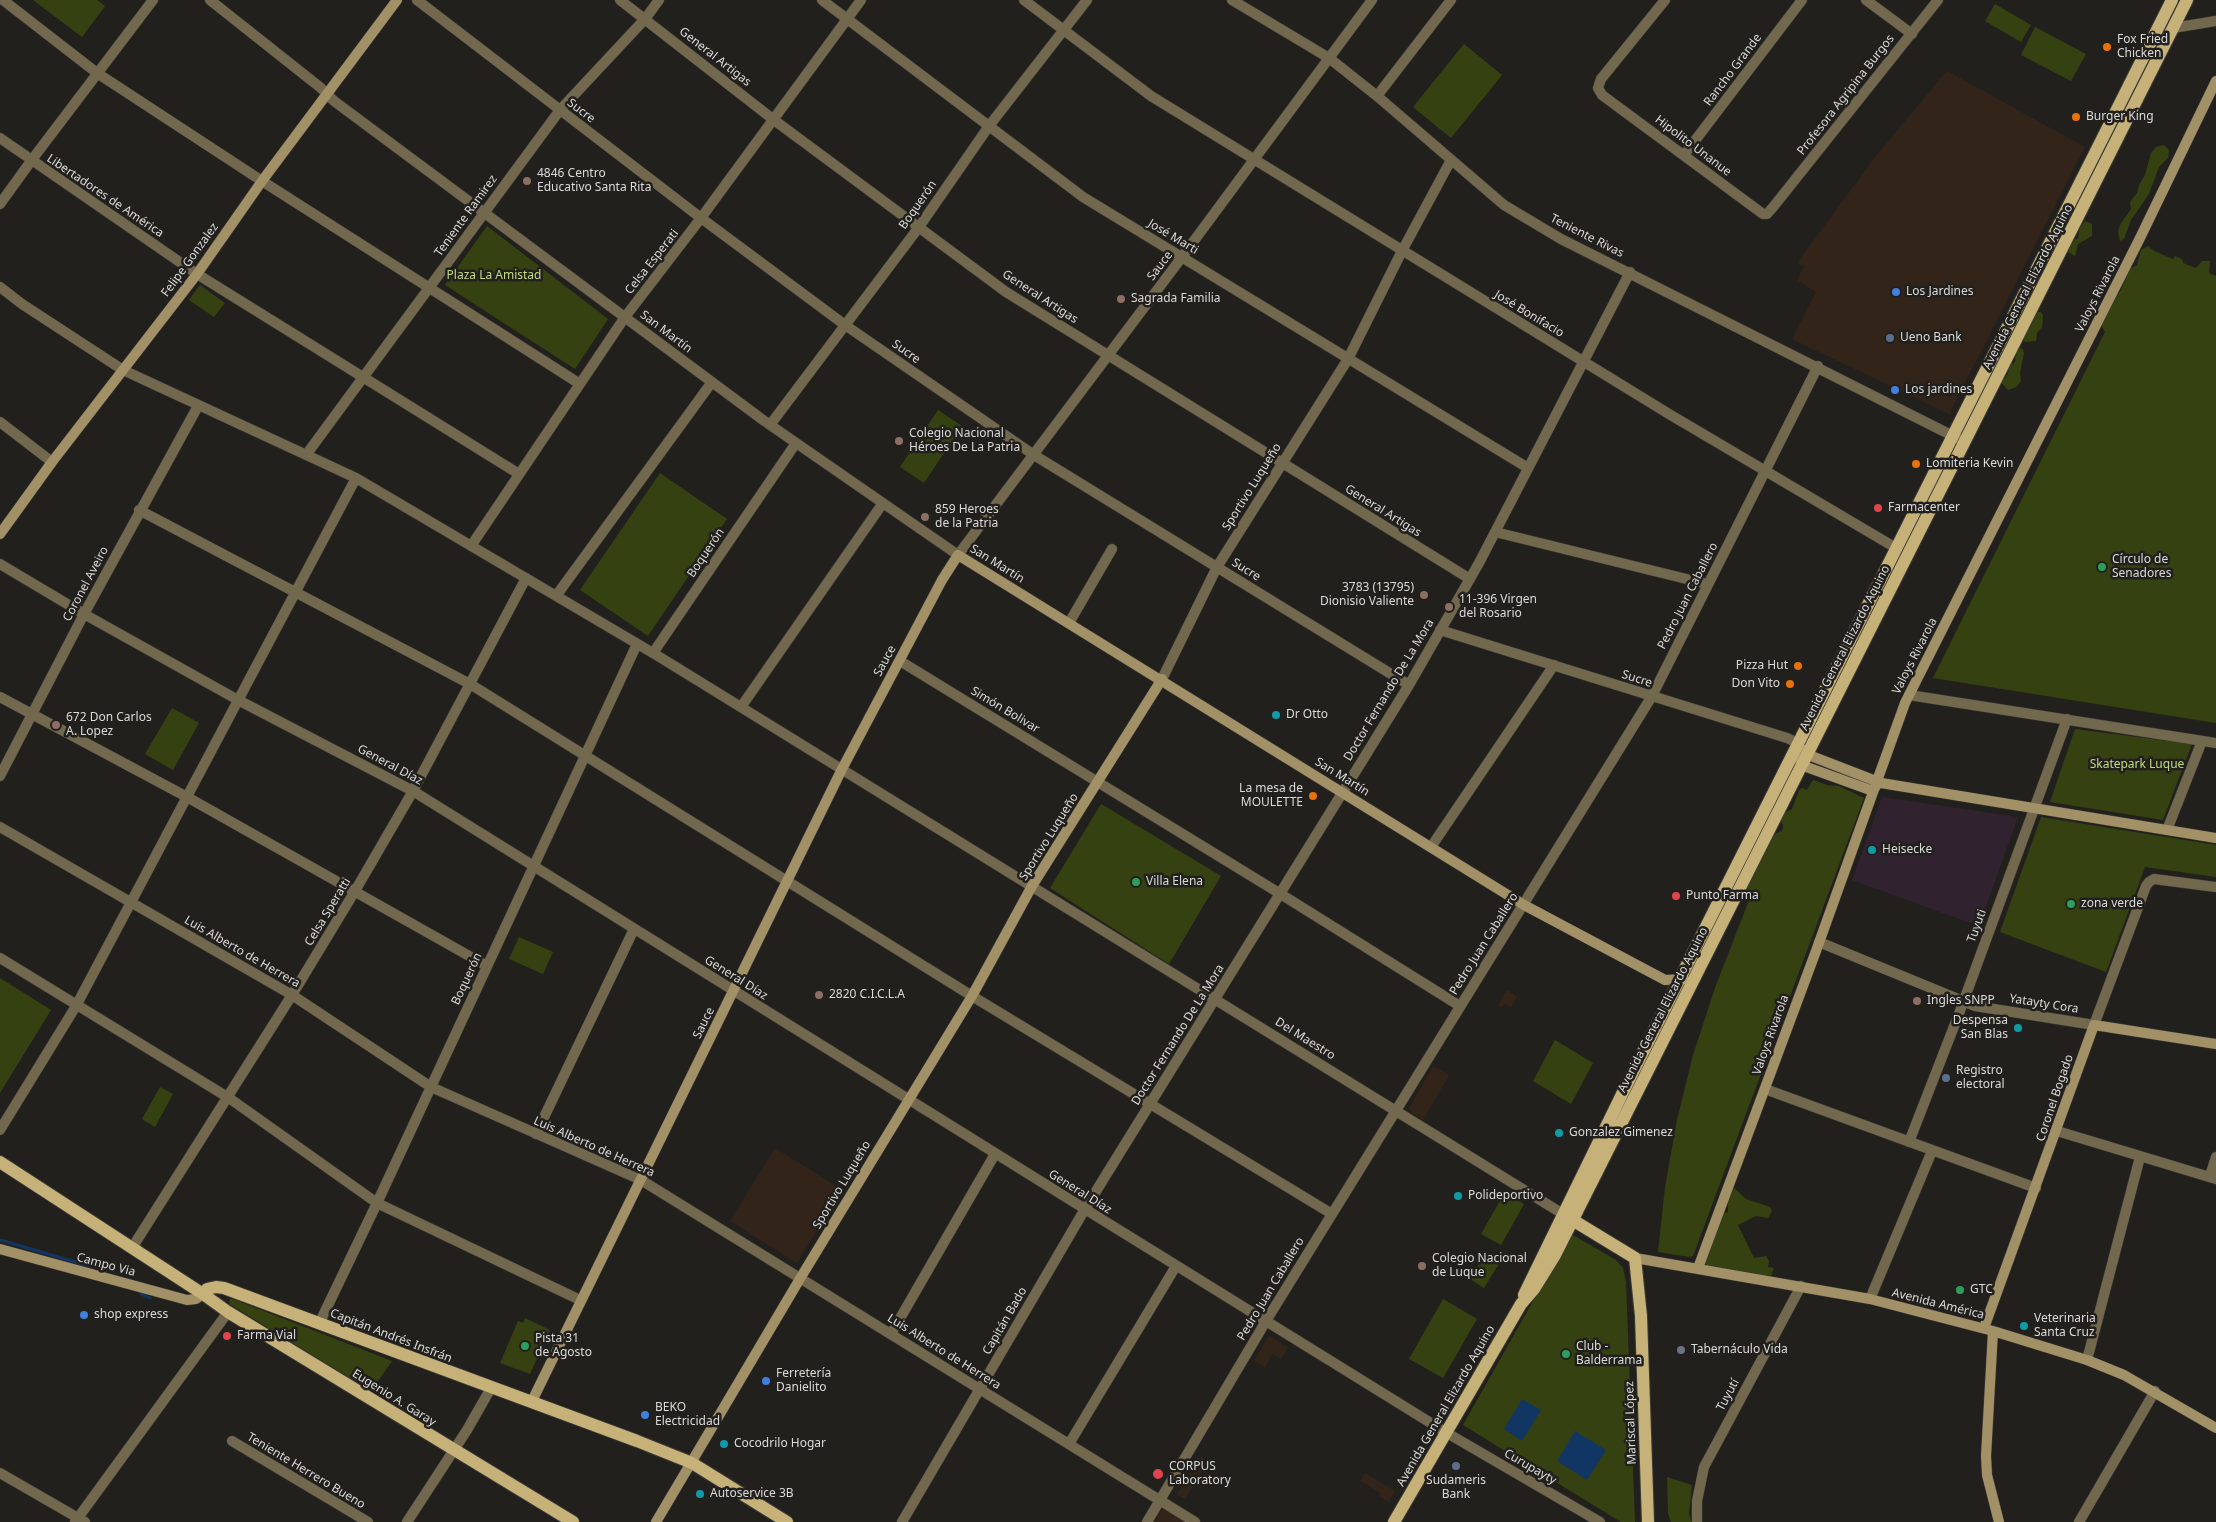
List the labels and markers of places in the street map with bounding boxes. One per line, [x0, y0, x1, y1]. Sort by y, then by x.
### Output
place label: Fox Fried Chicken [2117, 33, 2168, 61]
marker: Fox Fried Chicken [2101, 41, 2113, 53]
place label: Burger King [2086, 110, 2154, 124]
marker: Burger King [2070, 111, 2082, 123]
place label: 4846 Centro Educativo Santa Rita [537, 167, 651, 195]
marker: 4846 Centro Educativo Santa Rita [521, 175, 533, 187]
place label: Los Jardines [1906, 285, 1974, 299]
marker: Los Jardines [1890, 286, 1902, 298]
place label: Sagrada Familia [1131, 292, 1221, 306]
marker: Sagrada Familia [1115, 293, 1127, 305]
place label: Ueno Bank [1900, 331, 1962, 345]
marker: Ueno Bank [1884, 332, 1896, 344]
place label: Los jardines [1905, 383, 1972, 397]
marker: Los jardines [1889, 384, 1901, 396]
place label: Colegio Nacional Héroes De La Patria [909, 427, 1020, 455]
marker: Colegio Nacional Héroes De La Patria [893, 435, 905, 447]
place label: Lomiteria Kevin [1926, 457, 2013, 471]
marker: Lomiteria Kevin [1910, 458, 1922, 470]
place label: Farmacenter [1888, 501, 1960, 515]
marker: Farmacenter [1872, 502, 1884, 514]
place label: 859 Heroes de la Patria [935, 503, 999, 531]
marker: 859 Heroes de la Patria [919, 511, 931, 523]
place label: Círculo de Senadores [2112, 553, 2171, 581]
marker: Círculo de Senadores [2096, 561, 2108, 573]
place label: 3783 (13795) Dionisio Valiente [1320, 581, 1414, 609]
marker: 3783 (13795) Dionisio Valiente [1418, 589, 1430, 601]
place label: 11-396 Virgen del Rosario [1459, 593, 1537, 621]
marker: 11-396 Virgen del Rosario [1443, 601, 1455, 613]
place label: Pizza Hut [1736, 659, 1788, 673]
marker: Pizza Hut [1792, 660, 1804, 672]
place label: Don Vito [1732, 677, 1780, 691]
marker: Don Vito [1784, 678, 1796, 690]
place label: Dr Otto [1286, 708, 1328, 722]
marker: Dr Otto [1270, 709, 1282, 721]
place label: 672 Don Carlos A. Lopez [66, 711, 152, 739]
marker: 672 Don Carlos A. Lopez [50, 719, 62, 731]
place label: La mesa de MOULETTE [1239, 782, 1303, 810]
marker: La mesa de MOULETTE [1307, 790, 1319, 802]
place label: Heisecke [1882, 843, 1932, 857]
marker: Heisecke [1866, 844, 1878, 856]
place label: Villa Elena [1146, 875, 1203, 889]
marker: Villa Elena [1130, 876, 1142, 888]
place label: Punto Farma [1686, 889, 1759, 903]
marker: Punto Farma [1670, 890, 1682, 902]
place label: zona verde [2081, 897, 2143, 911]
marker: zona verde [2065, 898, 2077, 910]
place label: 2820 C.I.C.L.A [829, 988, 905, 1002]
marker: 2820 C.I.C.L.A [813, 989, 825, 1001]
place label: Ingles SNPP [1927, 994, 1995, 1008]
marker: Ingles SNPP [1911, 995, 1923, 1007]
place label: Despensa San Blas [1953, 1014, 2008, 1042]
marker: Despensa San Blas [2012, 1022, 2024, 1034]
place label: Registro electoral [1956, 1064, 2005, 1092]
marker: Registro electoral [1940, 1072, 1952, 1084]
place label: Gonzalez Gimenez [1569, 1126, 1673, 1140]
marker: Gonzalez Gimenez [1553, 1127, 1565, 1139]
place label: Polideportivo [1468, 1189, 1543, 1203]
marker: Polideportivo [1452, 1190, 1464, 1202]
place label: Colegio Nacional de Luque [1432, 1252, 1527, 1280]
marker: Colegio Nacional de Luque [1416, 1260, 1428, 1272]
place label: GTC [1970, 1283, 1993, 1297]
marker: GTC [1954, 1284, 1966, 1296]
place label: shop express [94, 1308, 168, 1322]
marker: shop express [78, 1309, 90, 1321]
place label: Veterinaria Santa Cruz [2034, 1312, 2096, 1340]
marker: Veterinaria Santa Cruz [2018, 1320, 2030, 1332]
place label: Farma Vial [237, 1329, 296, 1343]
marker: Farma Vial [221, 1330, 233, 1342]
place label: Pista 31 de Agosto [535, 1332, 592, 1360]
marker: Pista 31 de Agosto [519, 1340, 531, 1352]
place label: Club - Balderrama [1576, 1340, 1642, 1368]
place label: Tabernáculo Vida [1691, 1343, 1788, 1357]
marker: Tabernáculo Vida [1675, 1344, 1687, 1356]
marker: Club - Balderrama [1560, 1348, 1572, 1360]
place label: Ferretería Danielito [776, 1367, 831, 1395]
marker: Ferretería Danielito [760, 1375, 772, 1387]
place label: BEKO Electricidad [655, 1401, 720, 1429]
marker: BEKO Electricidad [639, 1409, 651, 1421]
place label: Cocodrilo Hogar [734, 1437, 826, 1451]
marker: Cocodrilo Hogar [718, 1438, 730, 1450]
place label: CORPUS Laboratory [1169, 1460, 1231, 1488]
marker: Sudameris Bank [1450, 1460, 1462, 1472]
marker: CORPUS Laboratory [1151, 1467, 1165, 1481]
place label: Sudameris Bank [1426, 1474, 1486, 1502]
place label: Autoservice 3B [710, 1487, 794, 1501]
marker: Autoservice 3B [694, 1488, 706, 1500]

